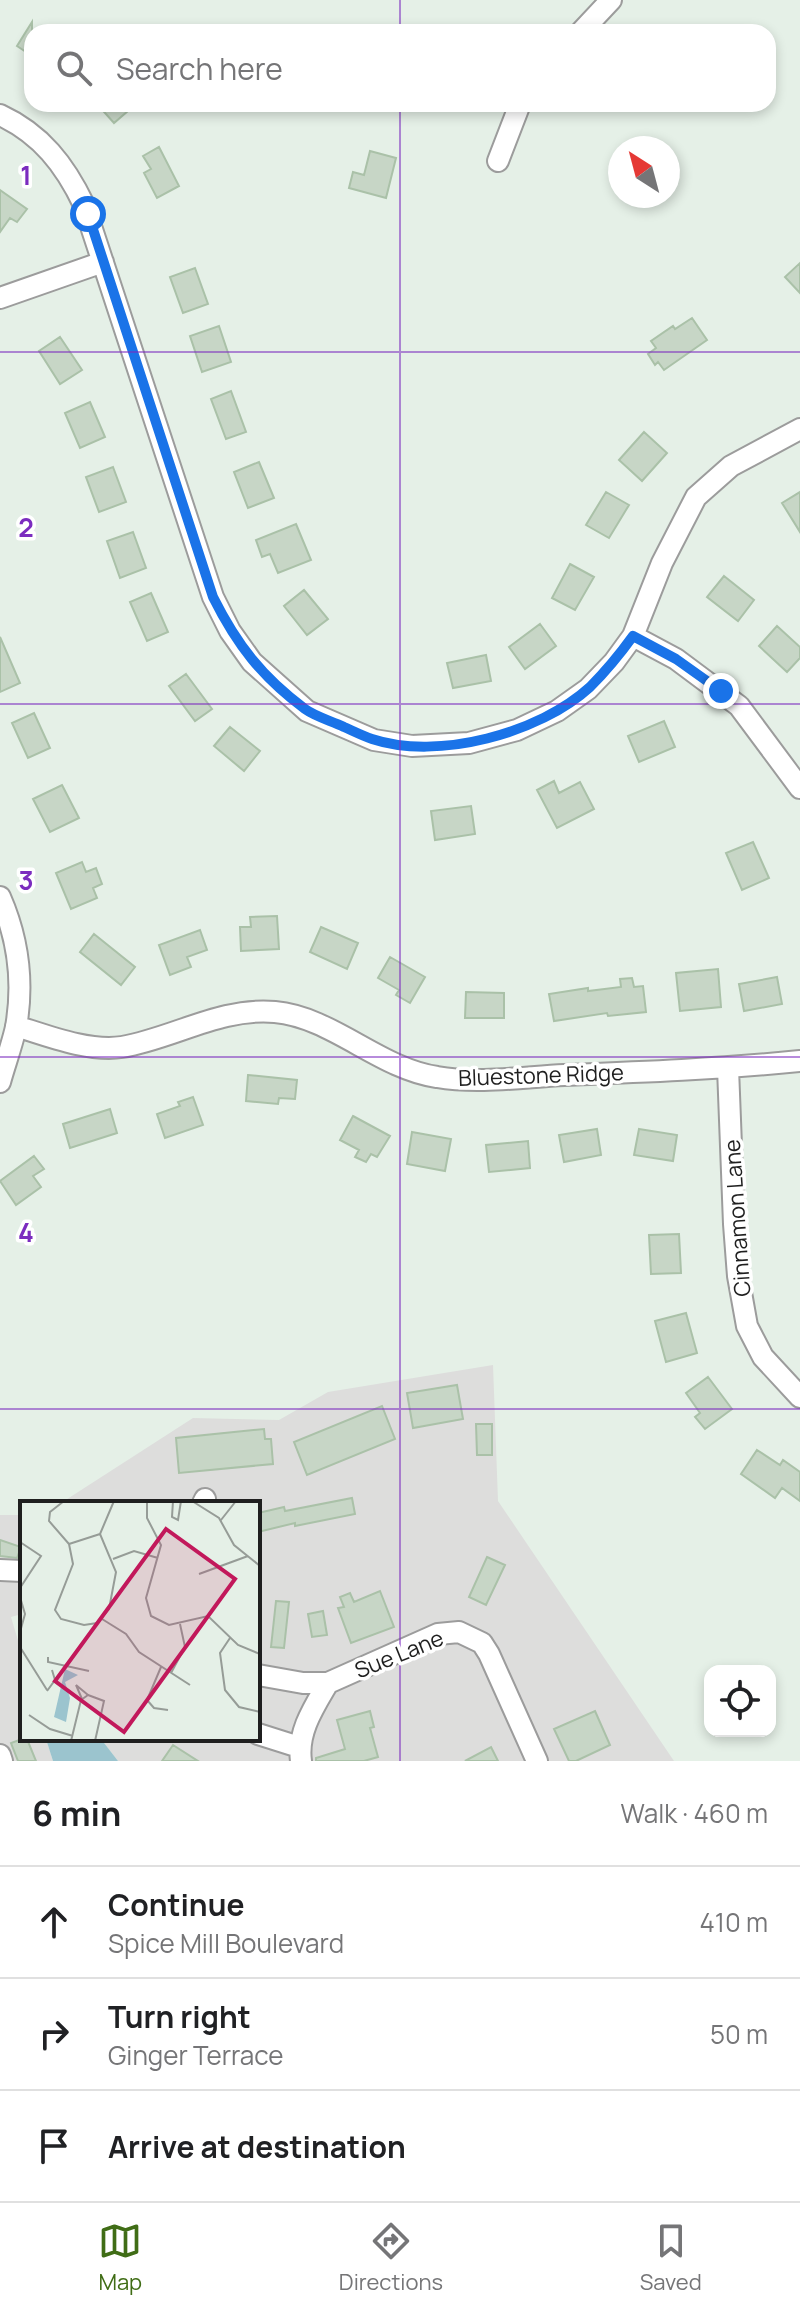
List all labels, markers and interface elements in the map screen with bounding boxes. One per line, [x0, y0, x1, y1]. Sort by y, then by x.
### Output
search box [24, 24, 776, 112]
icon: search [52, 46, 96, 90]
text: Search here [116, 48, 283, 89]
north arrow [608, 136, 680, 208]
text: 1 [20, 157, 32, 193]
route start [70, 196, 106, 232]
text: 2 [18, 509, 34, 545]
route end [703, 673, 739, 709]
text: 3 [18, 862, 34, 898]
street label: Bluestone Ridge [458, 1057, 624, 1093]
street label: Cinnamon Lane [717, 1138, 757, 1298]
text: 4 [18, 1214, 34, 1250]
inset map [20, 1501, 260, 1741]
street label: Sue Lane [350, 1623, 448, 1685]
map controls [704, 1665, 776, 1737]
button: locate [704, 1665, 776, 1737]
text: 6 min [32, 1790, 121, 1836]
text: Walk · 460 m [621, 1795, 768, 1831]
text: Continue [108, 1884, 244, 1925]
icon: ahead [32, 1900, 76, 1944]
text: 410 m [699, 1904, 768, 1940]
text: Spice Mill Boulevard [108, 1925, 344, 1961]
text: Turn right [108, 1996, 251, 2037]
icon: right [32, 2012, 76, 2056]
text: 50 m [710, 2016, 768, 2052]
text: Ginger Terrace [108, 2037, 284, 2073]
icon: arrive [32, 2124, 76, 2168]
text: Arrive at destination [108, 2126, 406, 2167]
tab: Map [98, 2219, 142, 2297]
tab: Directions [339, 2219, 443, 2297]
tab: Saved [640, 2219, 702, 2297]

